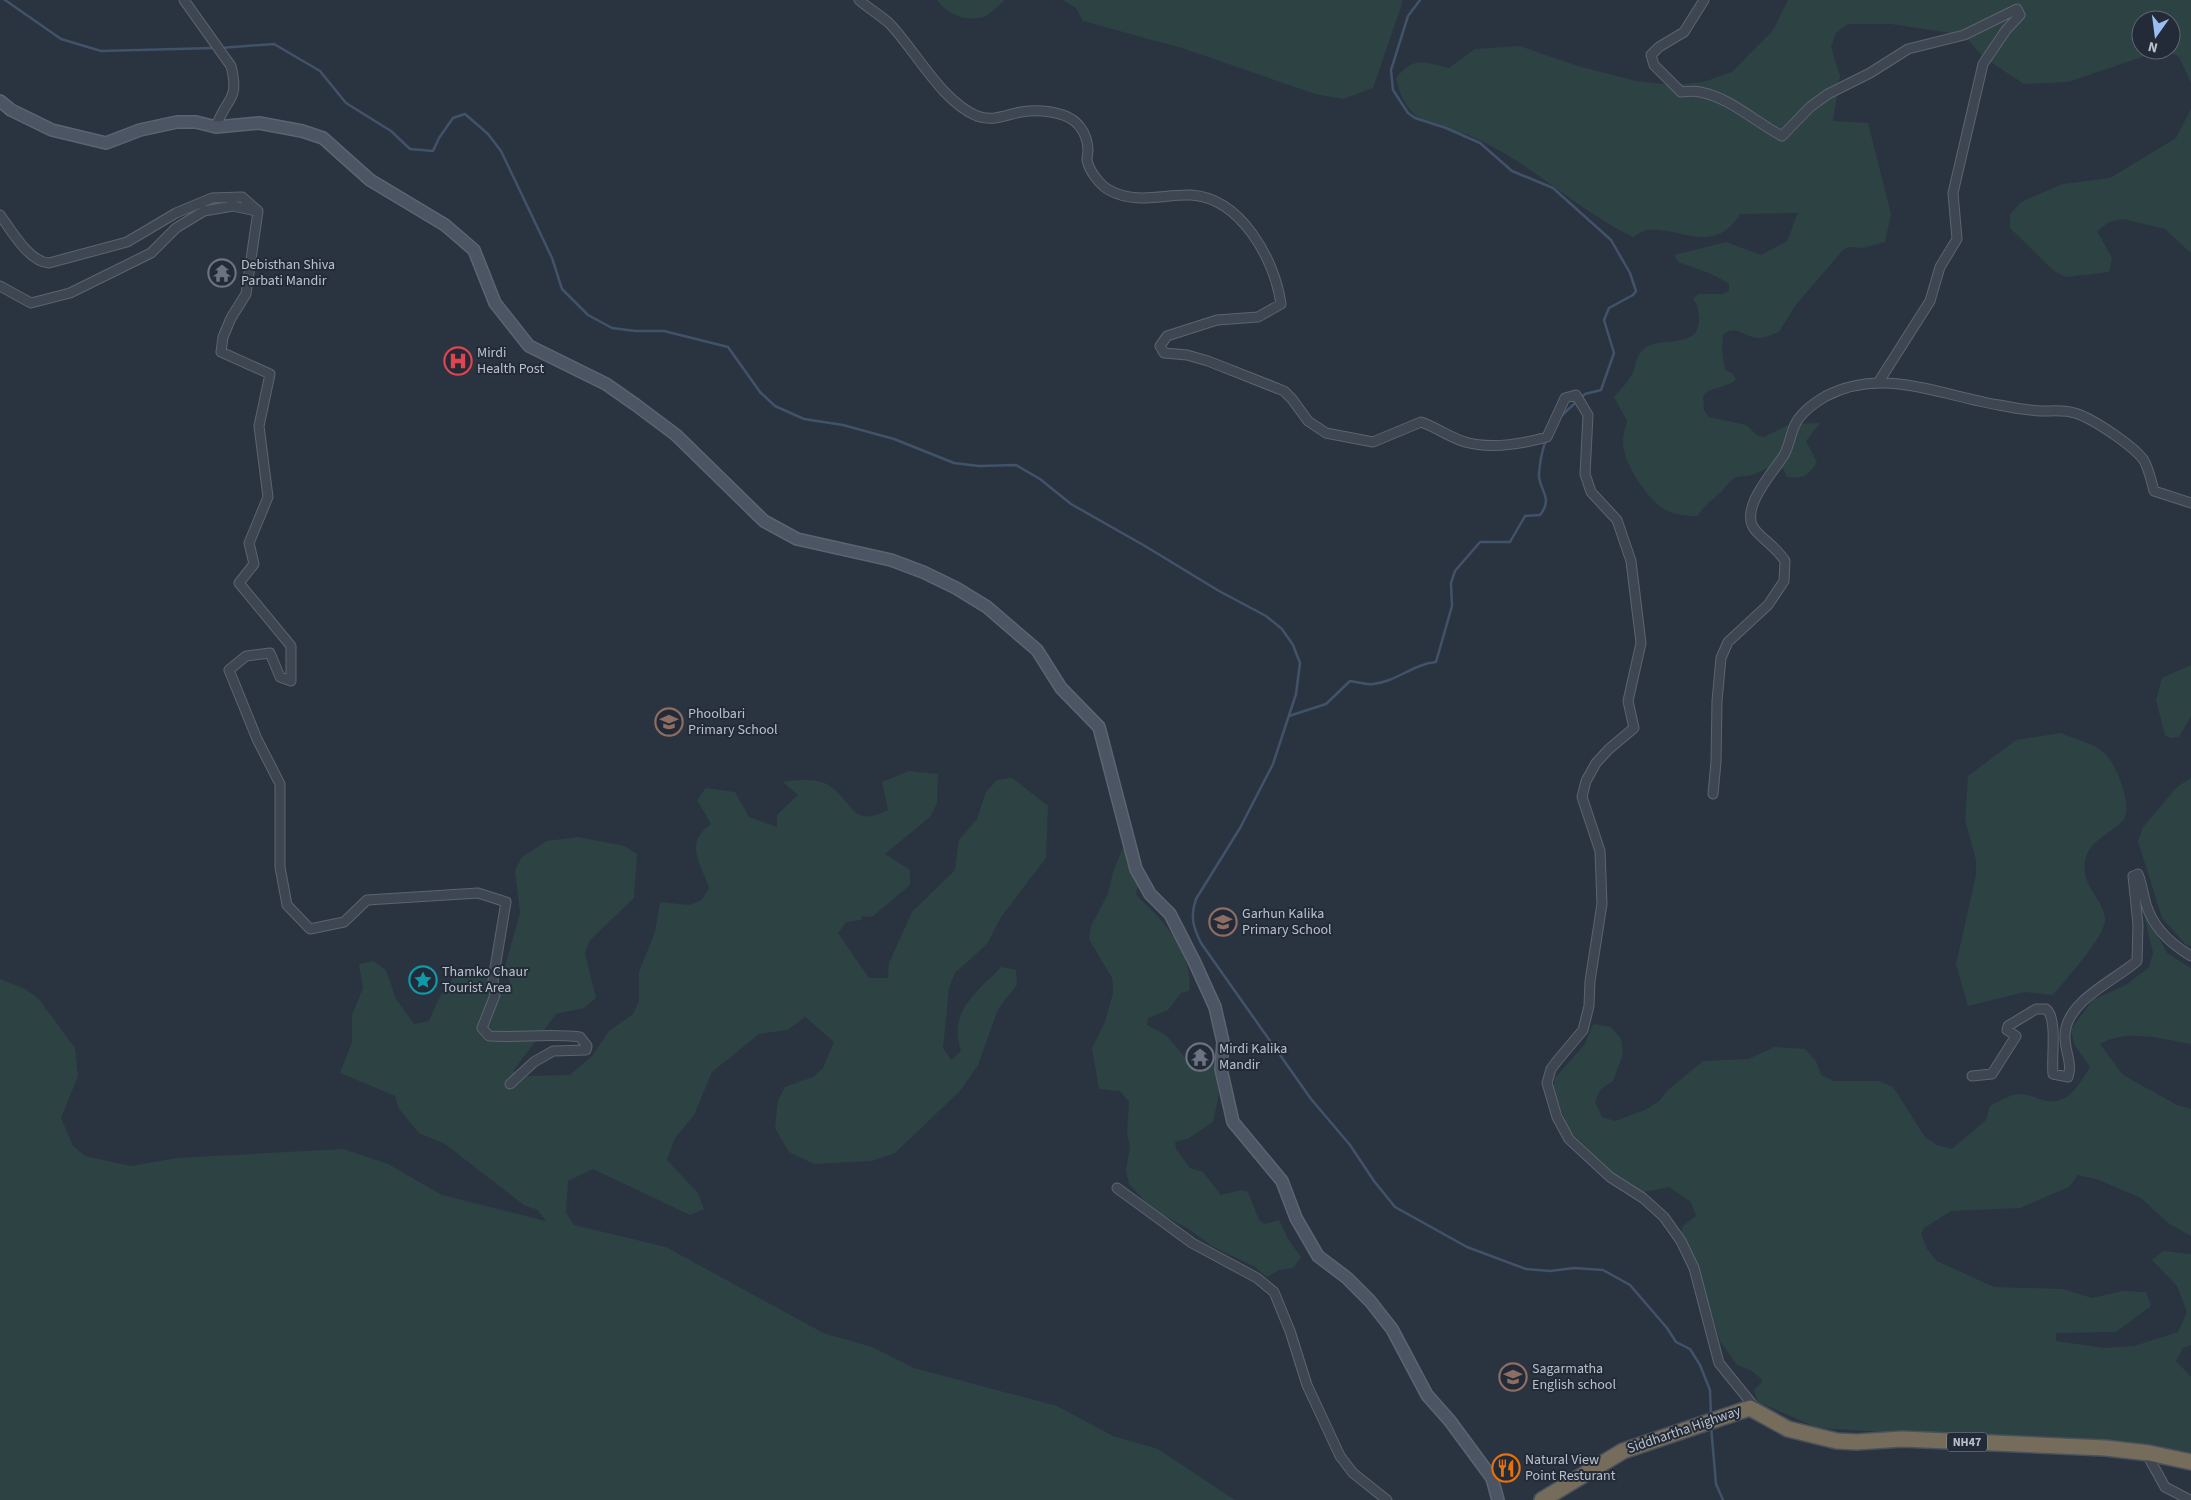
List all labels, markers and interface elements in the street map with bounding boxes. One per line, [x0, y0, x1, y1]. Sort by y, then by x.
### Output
north arrow [2131, 10, 2181, 60]
text: N [2146, 36, 2160, 57]
place label: Debisthan Shiva Parbati Mandir [241, 255, 335, 291]
temple icon: Debisthan Shiva Parbati Mandir [207, 258, 237, 288]
place label: Mirdi Health Post [477, 343, 544, 379]
hospital icon: Mirdi Health Post [443, 346, 473, 376]
place label: Phoolbari Primary School [688, 704, 778, 740]
school or university icon: Phoolbari Primary School [654, 707, 684, 737]
place label: Garhun Kalika Primary School [1242, 904, 1332, 940]
school or university icon: Garhun Kalika Primary School [1208, 907, 1238, 937]
place label: Thamko Chaur Tourist Area [442, 962, 528, 998]
place icon: Thamko Chaur Tourist Area [408, 965, 438, 995]
place label: Mirdi Kalika Mandir [1219, 1039, 1287, 1075]
temple icon: Mirdi Kalika Mandir [1185, 1042, 1215, 1072]
place label: Sagarmatha English school [1532, 1359, 1616, 1395]
school or university icon: Sagarmatha English school [1498, 1362, 1528, 1392]
street label: Siddhartha Highway [1625, 1401, 1744, 1459]
road number: NH47 [1947, 1432, 1987, 1451]
place label: Natural View Point Resturant [1525, 1450, 1616, 1486]
restaurant icon: Natural View Point Resturant [1491, 1453, 1521, 1483]

